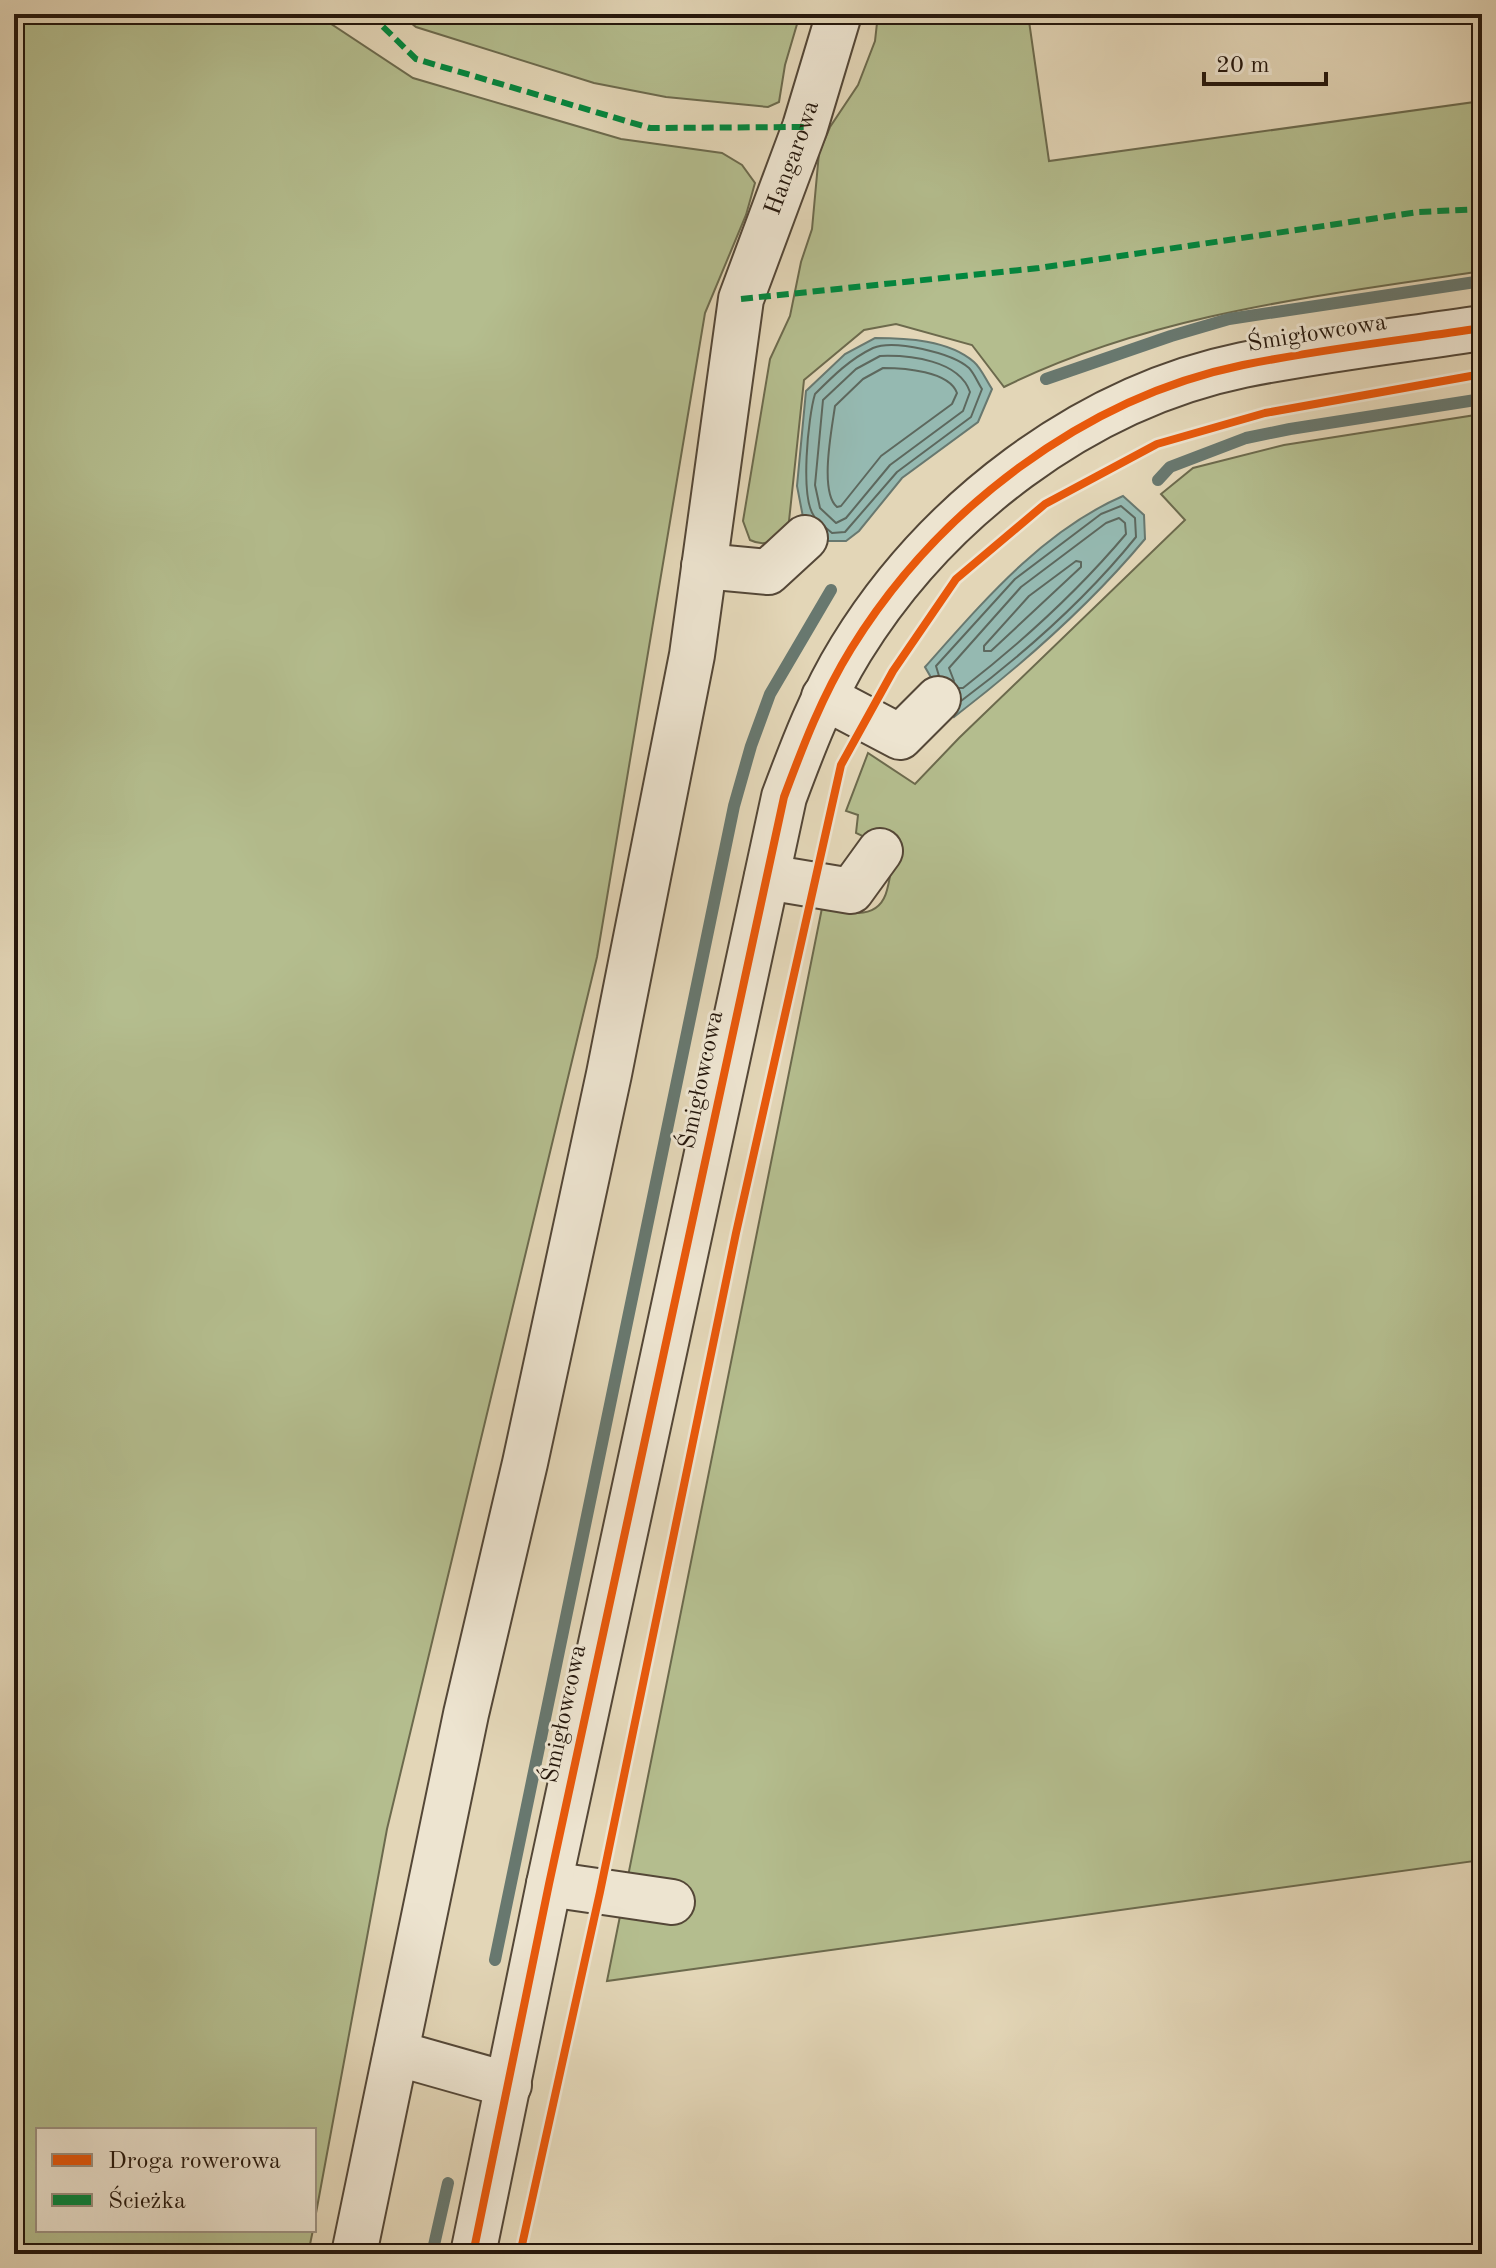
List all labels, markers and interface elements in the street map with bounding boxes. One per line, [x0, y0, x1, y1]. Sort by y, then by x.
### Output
scale bar [1204, 36, 1326, 86]
text: 20 m [1216, 54, 1270, 78]
street label: Hangarowa [761, 98, 824, 218]
street label: Śmigłowcowa [1245, 306, 1388, 357]
street label: Śmigłowcowa [671, 1008, 728, 1151]
street label: Śmigłowcowa [534, 1642, 591, 1785]
legend [36, 2128, 316, 2232]
text: Droga rowerowa [108, 2150, 281, 2174]
text: Ścieżka [108, 2185, 186, 2214]

